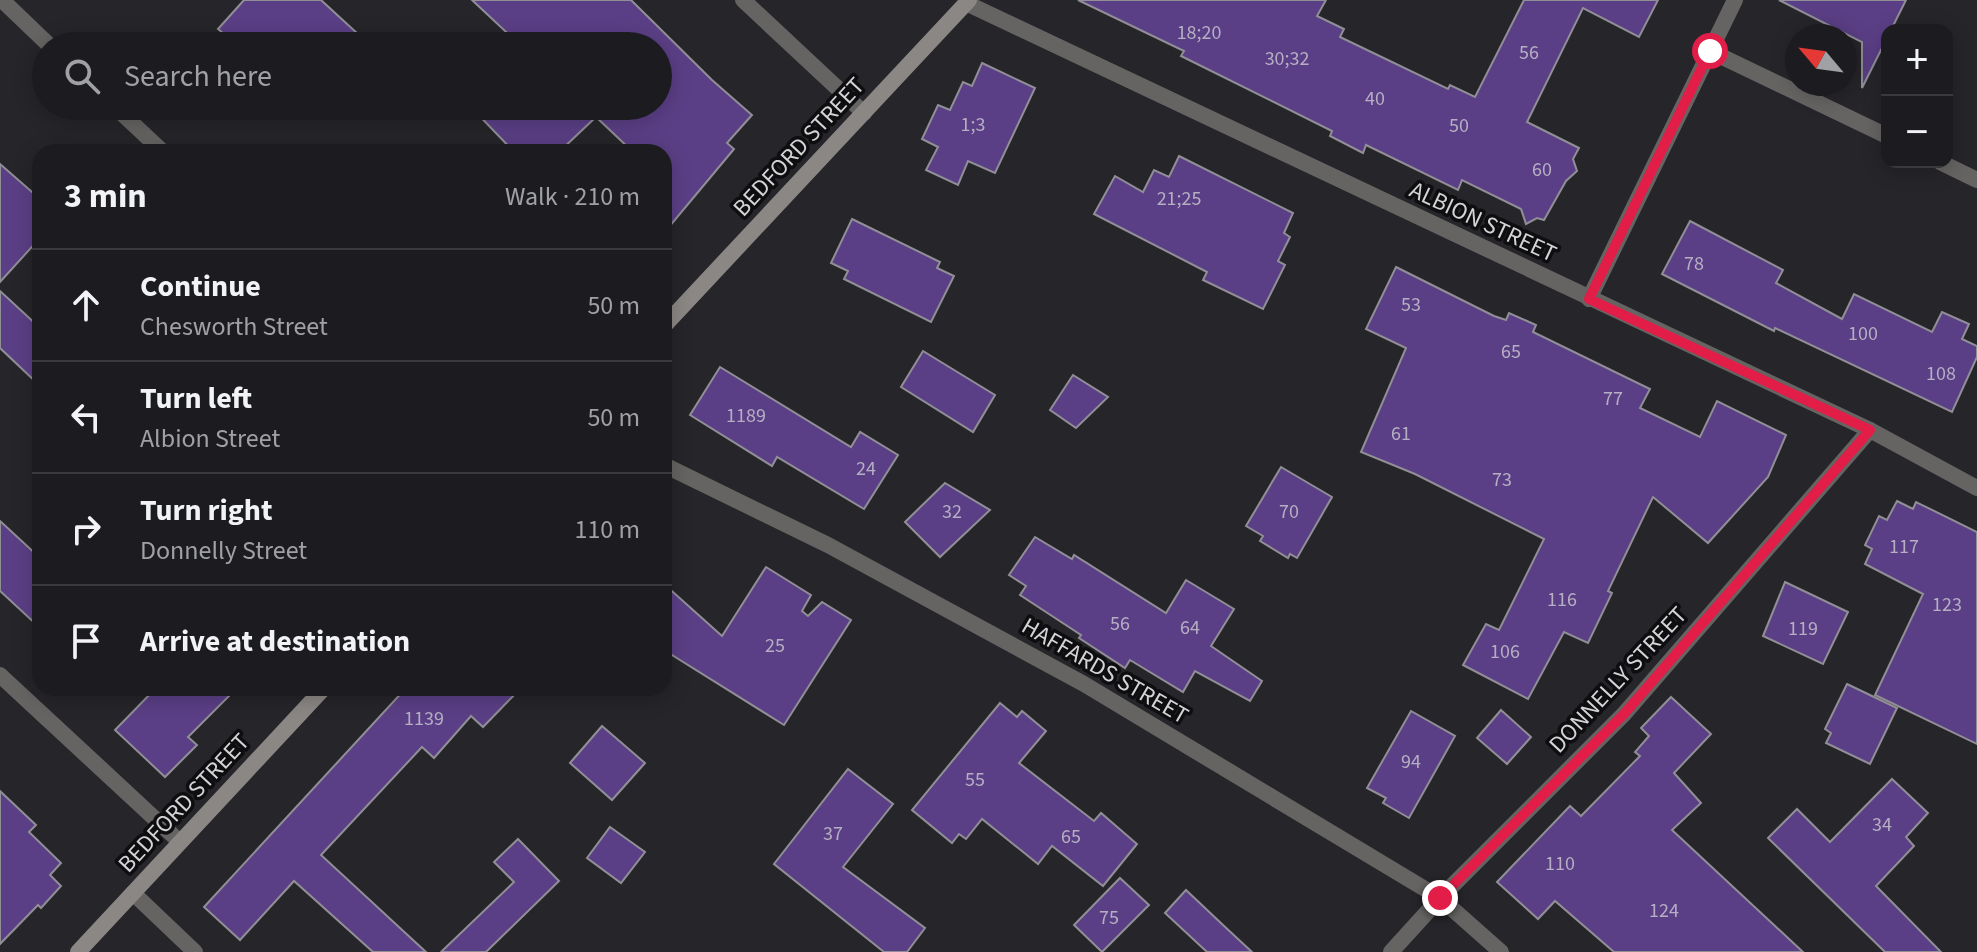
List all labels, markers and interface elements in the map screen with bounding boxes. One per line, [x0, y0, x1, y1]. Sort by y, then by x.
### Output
house number: 18;20 [1177, 19, 1221, 47]
north arrow [1785, 24, 1857, 96]
map controls [1881, 24, 1953, 168]
button: + [1881, 24, 1953, 96]
search box [32, 32, 672, 120]
route start [1692, 33, 1728, 69]
house number: 56 [1519, 39, 1539, 67]
house number: 30;32 [1265, 45, 1309, 73]
icon: search [60, 54, 104, 98]
text: Search here [124, 55, 272, 98]
street label: BEDFORD STREET [725, 69, 873, 225]
house number: 40 [1365, 85, 1385, 113]
button: − [1881, 96, 1953, 168]
house number: 1;3 [961, 111, 985, 139]
house number: 50 [1449, 112, 1469, 140]
house number: 60 [1532, 156, 1552, 184]
text: 3 min [64, 172, 147, 221]
street label: ALBION STREET [1404, 173, 1562, 271]
text: Walk · 210 m [505, 178, 640, 215]
house number: 21;25 [1157, 185, 1201, 213]
house number: 78 [1684, 250, 1704, 278]
text: Continue [140, 265, 261, 308]
icon: ahead [64, 283, 108, 327]
text: 50 m [587, 287, 640, 324]
house number: 53 [1401, 291, 1421, 319]
text: Chesworth Street [140, 308, 328, 345]
house number: 100 [1848, 320, 1878, 348]
house number: 65 [1501, 338, 1521, 366]
house number: 108 [1926, 360, 1956, 388]
text: Turn left [140, 377, 252, 420]
house number: 77 [1603, 385, 1623, 413]
icon: left [64, 395, 108, 439]
text: 50 m [587, 399, 640, 436]
house number: 1189 [726, 402, 766, 430]
text: Albion Street [140, 420, 280, 457]
house number: 61 [1391, 420, 1411, 448]
house number: 24 [856, 455, 876, 483]
house number: 73 [1492, 466, 1512, 494]
text: Turn right [140, 489, 272, 532]
house number: 32 [942, 498, 962, 526]
house number: 70 [1279, 498, 1299, 526]
icon: right [64, 507, 108, 551]
text: 110 m [574, 511, 640, 548]
text: Donnelly Street [140, 532, 307, 569]
house number: 117 [1889, 533, 1919, 561]
house number: 116 [1547, 586, 1577, 614]
house number: 123 [1932, 591, 1962, 619]
street label: DONNELLY STREET [1541, 599, 1695, 761]
street label: HAFFARDS STREET [1015, 609, 1195, 733]
house number: 56 [1110, 610, 1130, 638]
house number: 64 [1180, 614, 1200, 642]
house number: 119 [1788, 615, 1818, 643]
icon: arrive [64, 619, 108, 663]
text: Arrive at destination [140, 620, 410, 663]
house number: 25 [765, 632, 785, 660]
house number: 106 [1490, 638, 1520, 666]
house number: 1139 [404, 705, 444, 733]
street label: BEDFORD STREET [110, 725, 258, 881]
house number: 94 [1401, 748, 1421, 776]
house number: 55 [965, 766, 985, 794]
house number: 34 [1872, 811, 1892, 839]
house number: 37 [823, 820, 843, 848]
house number: 65 [1061, 823, 1081, 851]
house number: 110 [1545, 850, 1575, 878]
route end [1422, 880, 1458, 916]
house number: 124 [1649, 897, 1679, 925]
house number: 75 [1099, 904, 1119, 932]

